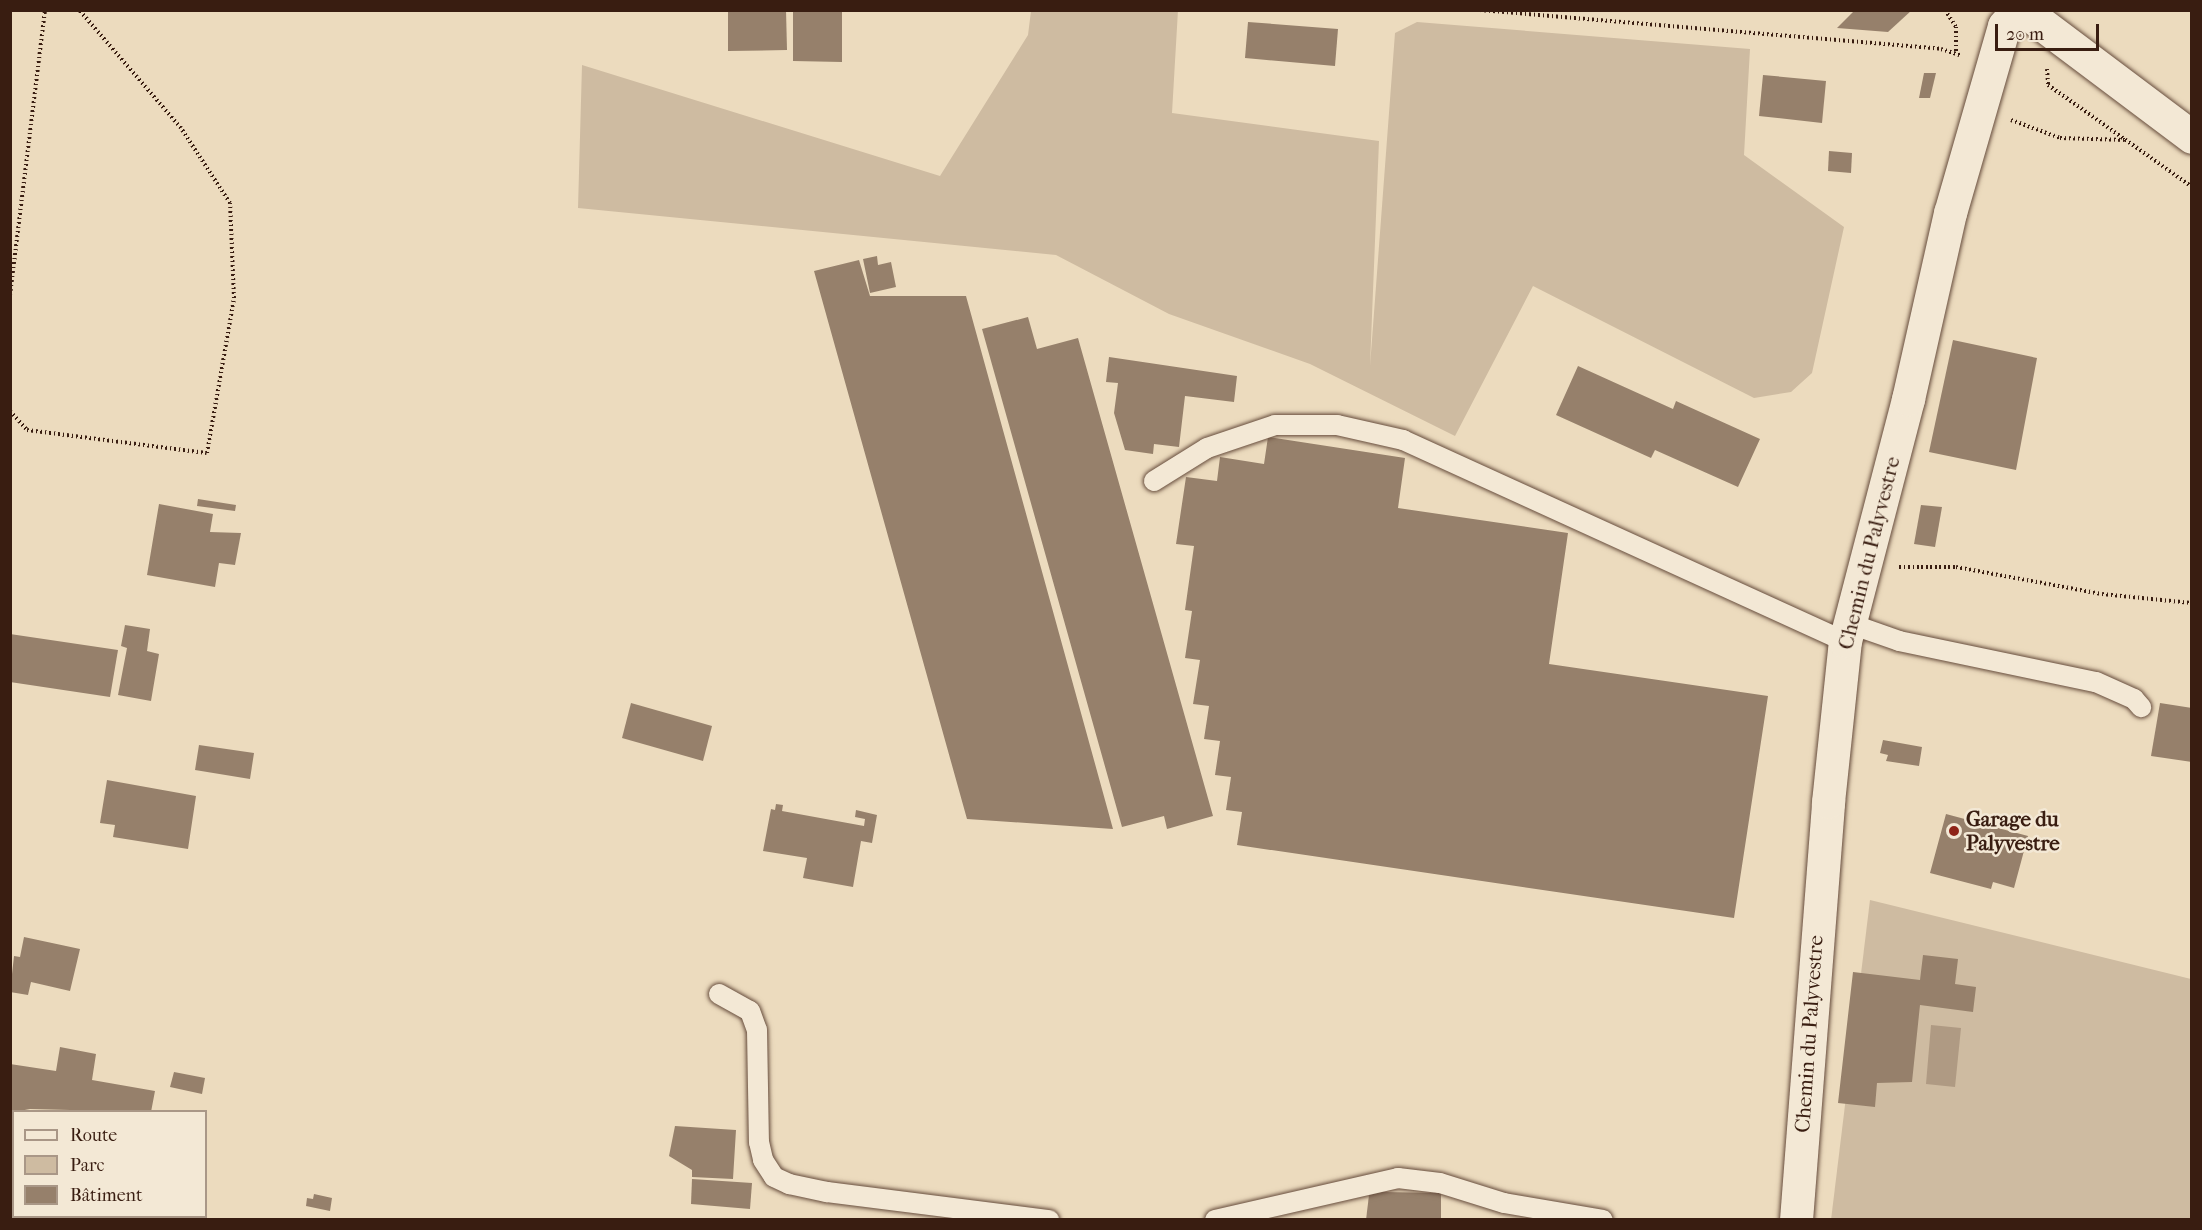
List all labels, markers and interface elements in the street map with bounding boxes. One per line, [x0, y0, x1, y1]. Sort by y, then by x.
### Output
scale bar [1998, 12, 2102, 50]
text: 20 m [2006, 24, 2044, 45]
street label: Chemin du Palyvestre [1833, 454, 1905, 652]
place label: Garage du Palyvestre [1966, 806, 2060, 856]
marker: Garage du Palyvestre [1947, 824, 1961, 838]
street label: Chemin du Palyvestre [1790, 934, 1828, 1134]
legend [12, 1110, 207, 1218]
text: Route [70, 1125, 117, 1146]
text: Parc [70, 1155, 105, 1176]
text: Bâtiment [70, 1185, 142, 1206]

